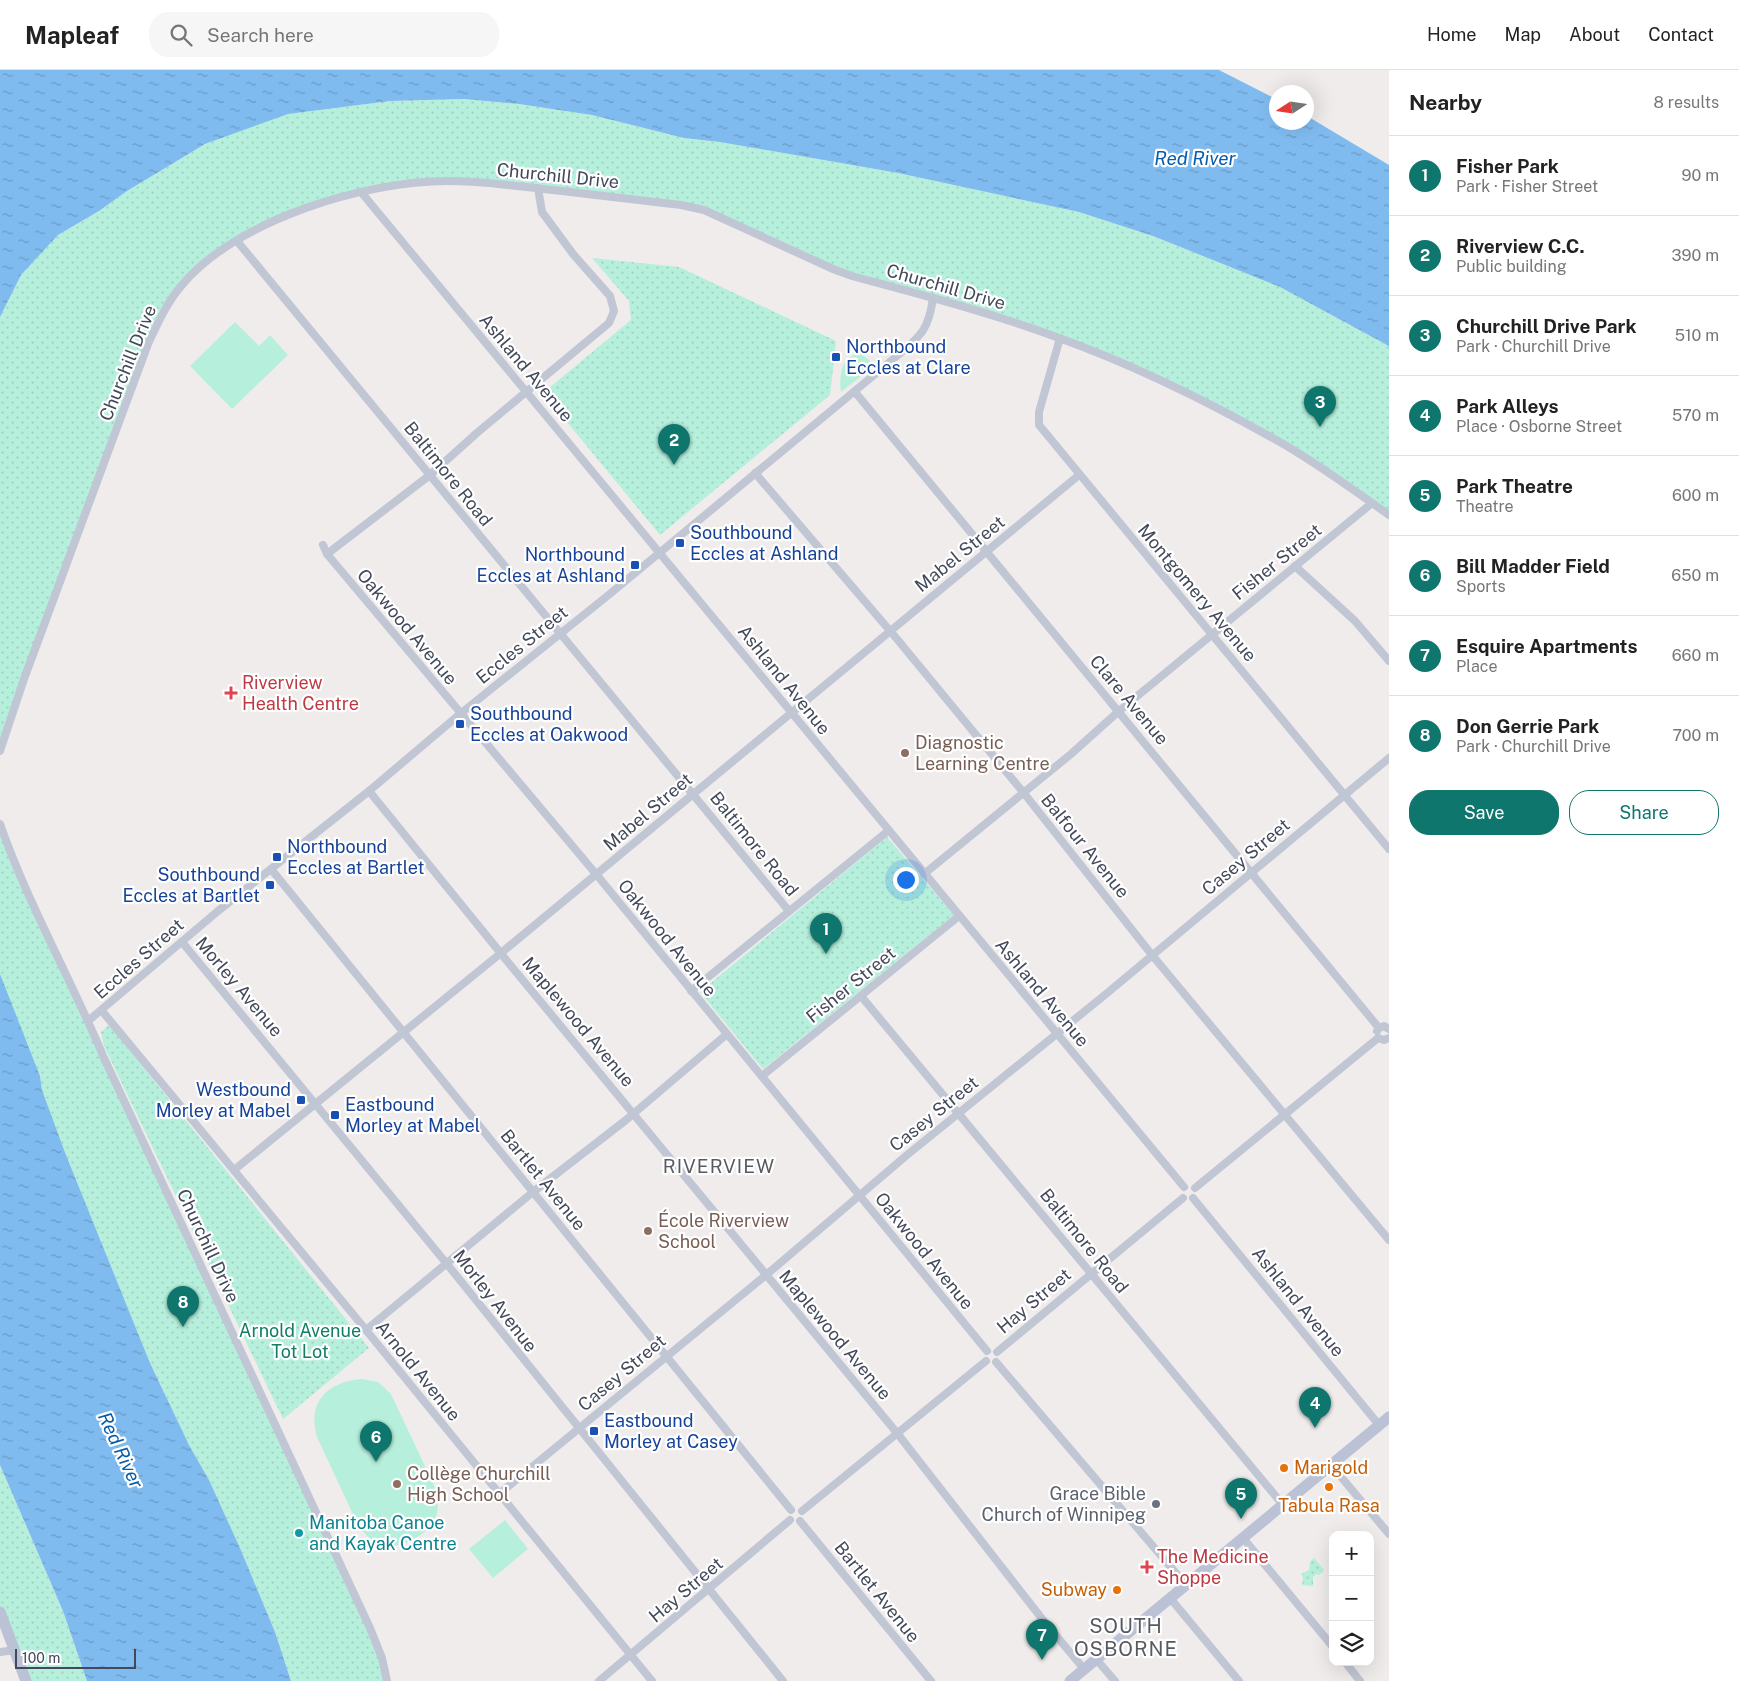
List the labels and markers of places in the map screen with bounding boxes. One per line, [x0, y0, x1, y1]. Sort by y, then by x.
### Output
place label: Northbound Eccles at Clare [846, 336, 971, 378]
marker: Northbound Eccles at Clare [830, 351, 842, 363]
pin: 3 [1304, 386, 1336, 427]
pin: 2 [658, 424, 690, 465]
place label: Southbound Eccles at Ashland [690, 522, 838, 564]
marker: Southbound Eccles at Ashland [674, 537, 686, 549]
place label: Northbound Eccles at Ashland [477, 544, 625, 586]
marker: Northbound Eccles at Ashland [629, 559, 641, 571]
place label: Riverview Health Centre [242, 672, 359, 714]
marker: Riverview Health Centre [224, 686, 238, 700]
place label: Southbound Eccles at Oakwood [470, 703, 628, 745]
marker: Southbound Eccles at Oakwood [454, 718, 466, 730]
place label: Diagnostic Learning Centre [915, 732, 1050, 774]
marker: Diagnostic Learning Centre [899, 747, 911, 759]
place label: Northbound Eccles at Bartlet [287, 836, 425, 878]
marker: Northbound Eccles at Bartlet [271, 851, 283, 863]
place label: Southbound Eccles at Bartlet [122, 864, 260, 906]
marker: Southbound Eccles at Bartlet [264, 879, 276, 891]
pin: 1 [810, 913, 842, 954]
place label: Westbound Morley at Mabel [156, 1079, 291, 1121]
marker: Westbound Morley at Mabel [295, 1094, 307, 1106]
place label: Eastbound Morley at Mabel [345, 1094, 480, 1136]
marker: Eastbound Morley at Mabel [329, 1109, 341, 1121]
place label: École Riverview School [658, 1209, 789, 1252]
marker: École Riverview School [642, 1225, 654, 1237]
pin: 8 [167, 1286, 199, 1327]
pin: 4 [1299, 1387, 1331, 1428]
place label: Eastbound Morley at Casey [604, 1410, 738, 1452]
pin: 6 [360, 1421, 392, 1462]
marker: Eastbound Morley at Casey [588, 1425, 600, 1437]
place label: Marigold [1294, 1457, 1368, 1478]
marker: Marigold [1278, 1462, 1290, 1474]
place label: Collège Churchill High School [407, 1463, 551, 1505]
marker: Collège Churchill High School [391, 1478, 403, 1490]
pin: 5 [1225, 1478, 1257, 1519]
marker: Tabula Rasa [1323, 1481, 1335, 1493]
place label: Grace Bible Church of Winnipeg [982, 1483, 1146, 1525]
place label: Tabula Rasa [1278, 1495, 1380, 1516]
marker: Grace Bible Church of Winnipeg [1150, 1498, 1162, 1510]
place label: Manitoba Canoe and Kayak Centre [309, 1512, 457, 1554]
marker: Manitoba Canoe and Kayak Centre [293, 1527, 305, 1539]
place label: The Medicine Shoppe [1157, 1546, 1269, 1588]
marker: The Medicine Shoppe [1141, 1561, 1153, 1573]
place label: Subway [1041, 1579, 1107, 1600]
marker: Subway [1111, 1584, 1123, 1596]
pin: 7 [1026, 1619, 1058, 1660]

